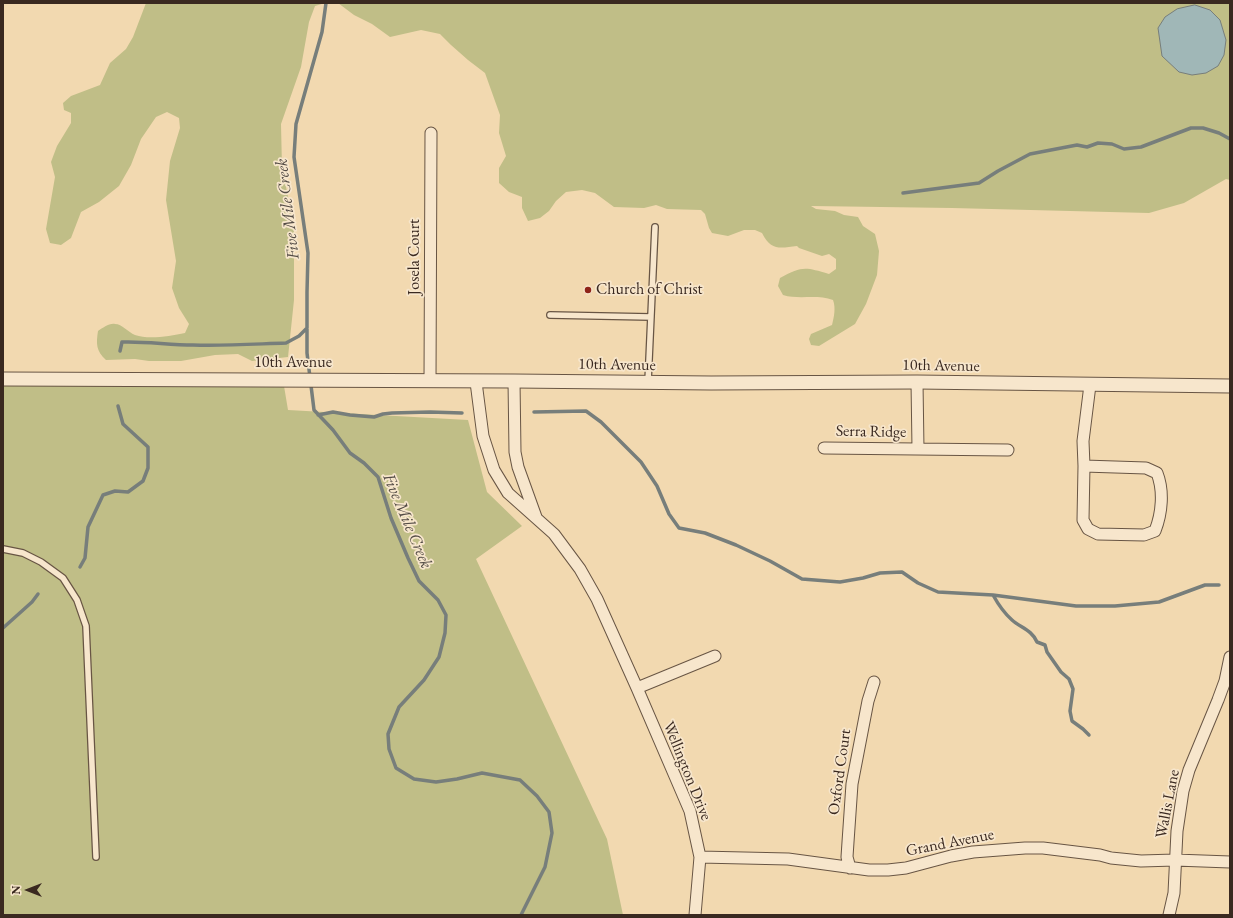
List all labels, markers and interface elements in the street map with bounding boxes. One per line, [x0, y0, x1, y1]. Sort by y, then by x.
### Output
water label: Five Mile Creek [272, 157, 304, 261]
street label: Josela Court [405, 219, 425, 295]
place label: Church of Christ [596, 280, 703, 300]
marker: Church of Christ [583, 285, 593, 295]
street label: 10th Avenue [254, 353, 332, 373]
street label: 10th Avenue [578, 355, 656, 375]
street label: 10th Avenue [902, 356, 980, 376]
street label: Serra Ridge [836, 422, 906, 442]
water label: Five Mile Creek [378, 470, 436, 572]
street label: Wellington Drive [658, 719, 716, 823]
street label: Oxford Court [824, 728, 856, 816]
street label: Wallis Lane [1152, 768, 1184, 840]
street label: Grand Avenue [904, 825, 996, 861]
north arrow [8, 870, 48, 910]
text: N [9, 886, 23, 894]

